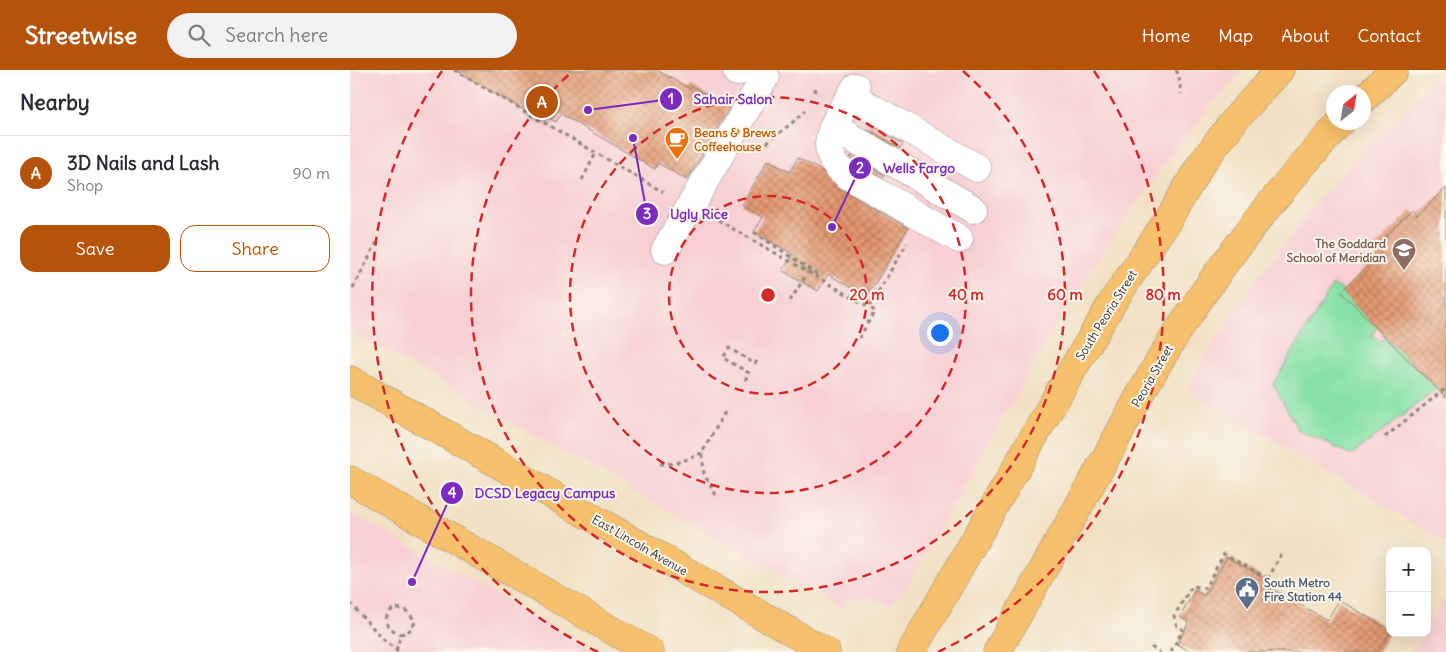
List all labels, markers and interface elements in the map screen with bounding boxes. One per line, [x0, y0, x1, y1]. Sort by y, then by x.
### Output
search box [167, 13, 517, 58]
text: Streetwise [25, 20, 137, 50]
icon: search [185, 21, 213, 49]
text: Search here [225, 23, 328, 47]
text: Home [1142, 24, 1190, 47]
text: Map [1218, 24, 1253, 47]
text: About [1281, 24, 1329, 47]
text: Contact [1357, 24, 1421, 47]
pin: A [526, 83, 558, 121]
callout: Sahair Salon [658, 84, 782, 113]
north arrow [1326, 85, 1371, 130]
text: Nearby [20, 89, 90, 116]
text: 1 [668, 89, 674, 108]
text: Sahair Salon [694, 90, 772, 108]
place label: Beans & Brews Coffeehouse [694, 125, 777, 154]
cafe icon: Beans & Brews Coffeehouse [664, 126, 690, 160]
text: 3D Nails and Lash [67, 151, 220, 175]
callout: Wells Fargo [848, 153, 965, 182]
text: 2 [856, 158, 864, 177]
text: Wells Fargo [883, 159, 955, 177]
text: A [31, 163, 41, 183]
text: 90 m [292, 163, 330, 183]
text: Shop [67, 175, 103, 195]
callout: Ugly Rice [635, 199, 738, 228]
text: 3 [643, 204, 651, 223]
text: Ugly Rice [670, 205, 729, 223]
button: Save [20, 225, 170, 272]
button: Share [180, 225, 330, 272]
place label: The Goddard School of Meridian [1287, 236, 1386, 265]
school or university icon: The Goddard School of Meridian [1391, 237, 1417, 271]
street label: South Peoria Street [1072, 267, 1140, 363]
text: 20 m [850, 285, 884, 304]
text: 40 m [948, 285, 984, 304]
text: 60 m [1047, 285, 1083, 304]
text: 80 m [1145, 285, 1181, 304]
centre of rings [759, 286, 777, 304]
your location [927, 320, 953, 346]
street label: Peoria Street [1128, 342, 1176, 410]
callout: DCSD Legacy Campus [439, 479, 625, 508]
text: 4 [448, 483, 457, 502]
text: DCSD Legacy Campus [475, 484, 616, 502]
street label: East Lincoln Avenue [590, 512, 690, 578]
map controls [1386, 547, 1431, 637]
button: + [1386, 547, 1431, 592]
place label: South Metro Fire Station 44 [1264, 575, 1342, 604]
public building icon: South Metro Fire Station 44 [1234, 576, 1260, 610]
button: − [1386, 592, 1431, 637]

